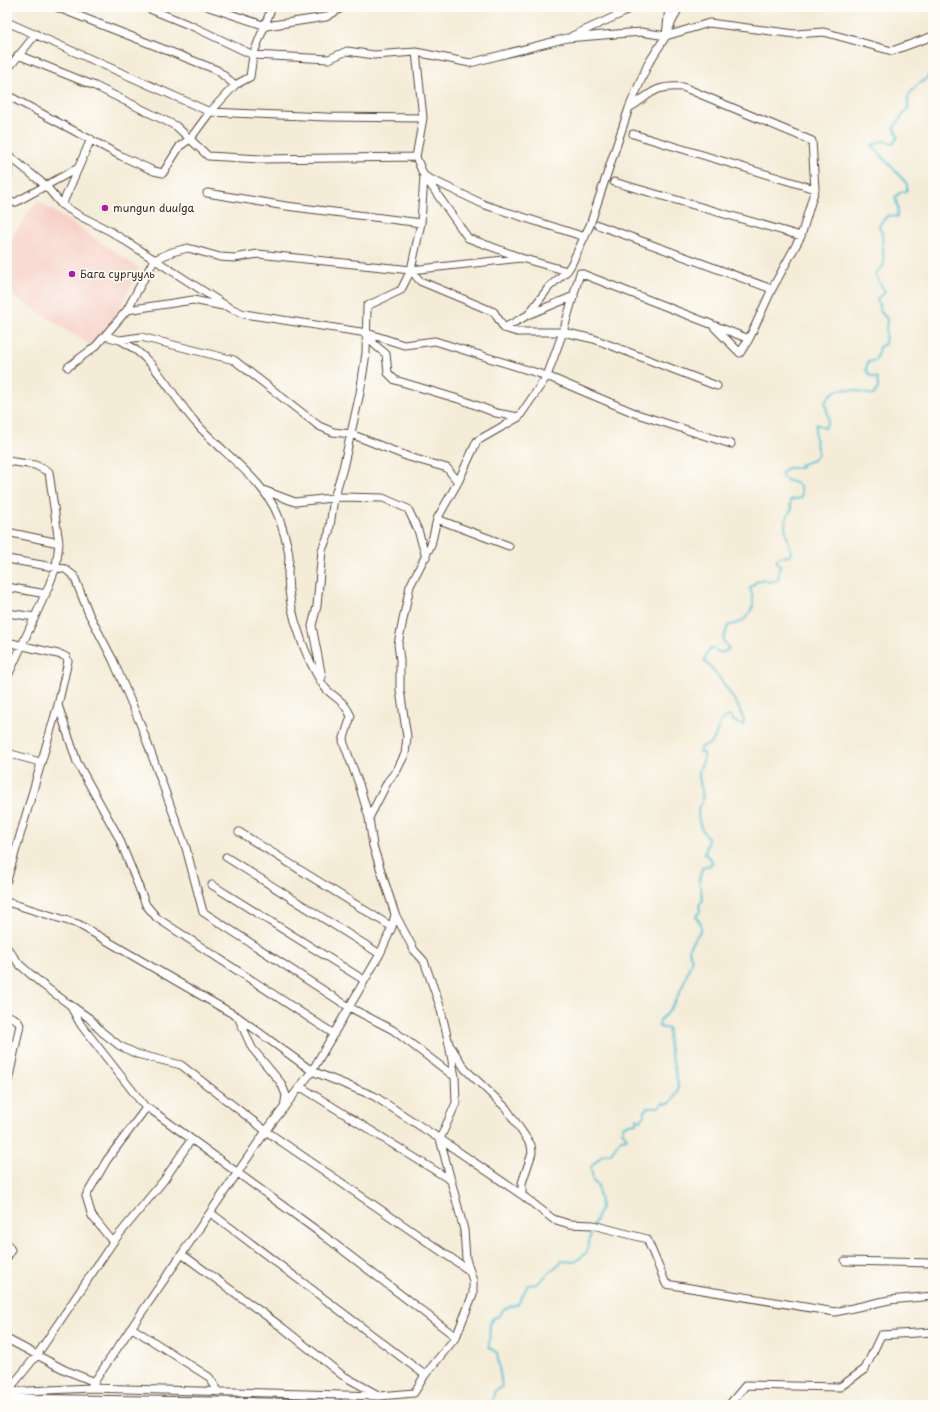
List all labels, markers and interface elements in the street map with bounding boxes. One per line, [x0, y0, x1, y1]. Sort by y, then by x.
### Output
place label: mungun duulga [113, 199, 195, 216]
marker: mungun duulga [100, 203, 110, 213]
place label: Бага сургууль [80, 265, 155, 282]
marker: Бага сургууль [67, 269, 77, 279]

